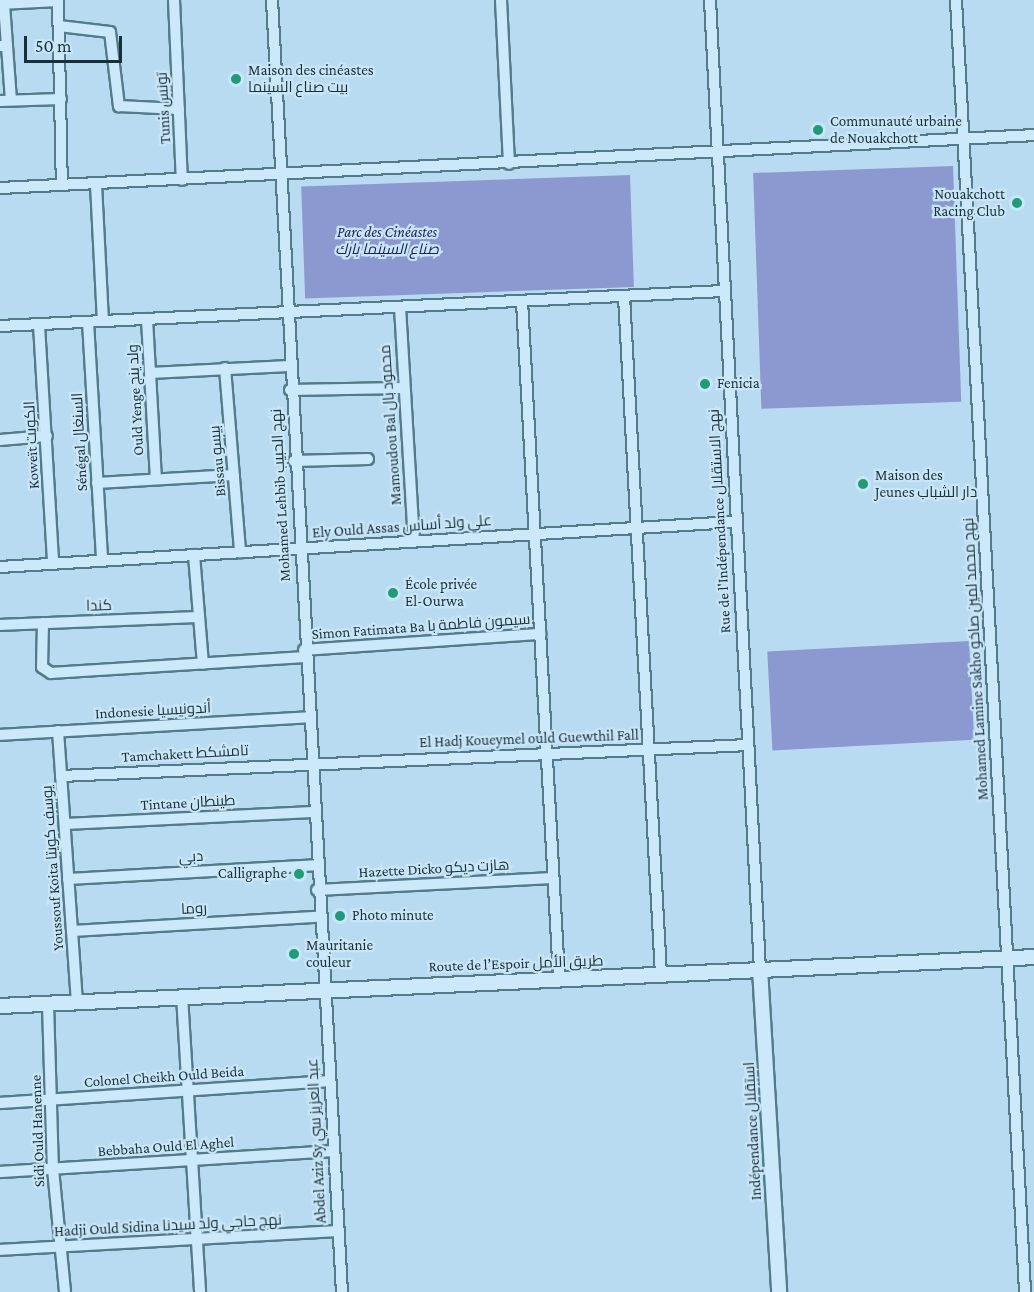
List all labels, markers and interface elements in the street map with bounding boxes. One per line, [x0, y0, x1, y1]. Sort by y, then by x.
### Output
scale bar [27, 24, 124, 62]
text: 50 m [35, 36, 72, 56]
place label: Maison des cinéastes بيت صناع السينما [248, 61, 374, 96]
street label: Tunis تونس [153, 72, 175, 144]
marker: Maison des cinéastes بيت صناع السينما [229, 72, 243, 86]
place label: Communauté urbaine de Nouakchott [830, 112, 962, 147]
marker: Communauté urbaine de Nouakchott [811, 123, 825, 137]
place label: Nouakchott Racing Club [933, 185, 1005, 220]
marker: Nouakchott Racing Club [1010, 196, 1024, 210]
park label: Parc des Cinéastes صناع السينما بارك [335, 223, 439, 258]
street label: Ould Yenge ولد ينج [124, 344, 148, 456]
street label: Mamoudou Bal محمود بال [376, 344, 406, 506]
place label: Fenicia [717, 375, 760, 393]
marker: Fenicia [698, 377, 712, 391]
street label: Sénégal السنغال [68, 392, 92, 492]
street label: Koweït الكويت [21, 401, 43, 489]
street label: Mohamed Lehbib نهج الحبيب [267, 408, 295, 582]
street label: Rue de l'Indépendance نهج الاستقلال [705, 408, 735, 634]
street label: Bissau بيسو [206, 425, 230, 497]
place label: Maison des Jeunes دار الشباب [875, 466, 977, 501]
marker: Maison des Jeunes دار الشباب [856, 477, 870, 491]
street label: Ely Ould Assas علي ولد أساس [312, 512, 492, 542]
street label: Mohamed Lamine Sakho نهج محمد لمين صاخو [960, 517, 992, 801]
place label: École privée El-Ourwa [405, 575, 477, 610]
marker: École privée El-Ourwa [386, 586, 400, 600]
street label: كندا [86, 597, 112, 615]
street label: Simon Fatimata Ba سيمون فاطمة با [311, 610, 531, 644]
street label: Indonesie أندونيسيا [95, 699, 211, 723]
street label: El Hadj Koueymel ould Guewthil Fall [419, 726, 639, 752]
street label: Tamchakett تامشكط [121, 742, 249, 766]
street label: Youssouf Koita يوسف كويتا [38, 785, 68, 951]
street label: Tintane طينطان [140, 792, 236, 814]
street label: دبي [178, 847, 204, 867]
street label: Hazette Dicko هازت ديكو [358, 856, 510, 882]
place label: Calligraphe [218, 865, 287, 883]
marker: Calligraphe [292, 867, 306, 881]
street label: روما [180, 899, 208, 919]
place label: Photo minute [352, 907, 434, 925]
marker: Photo minute [333, 909, 347, 923]
place label: Mauritanie couleur [306, 936, 373, 971]
marker: Mauritanie couleur [287, 947, 301, 961]
street label: Route de l’Espoir طريق الأمل [428, 952, 604, 976]
street label: Abdel Aziz Sy عبد العزيز سي [304, 1058, 330, 1224]
street label: Indépendance استقلال [740, 1061, 766, 1201]
street label: Colonel Cheikh Ould Beida [83, 1062, 245, 1092]
street label: Sidi Ould Hanenne [27, 1075, 49, 1187]
street label: Bebbaha Ould El Aghel [97, 1133, 235, 1161]
street label: Hadji Ould Sidina نهج حاجي ولد سيدنا [54, 1211, 282, 1241]

